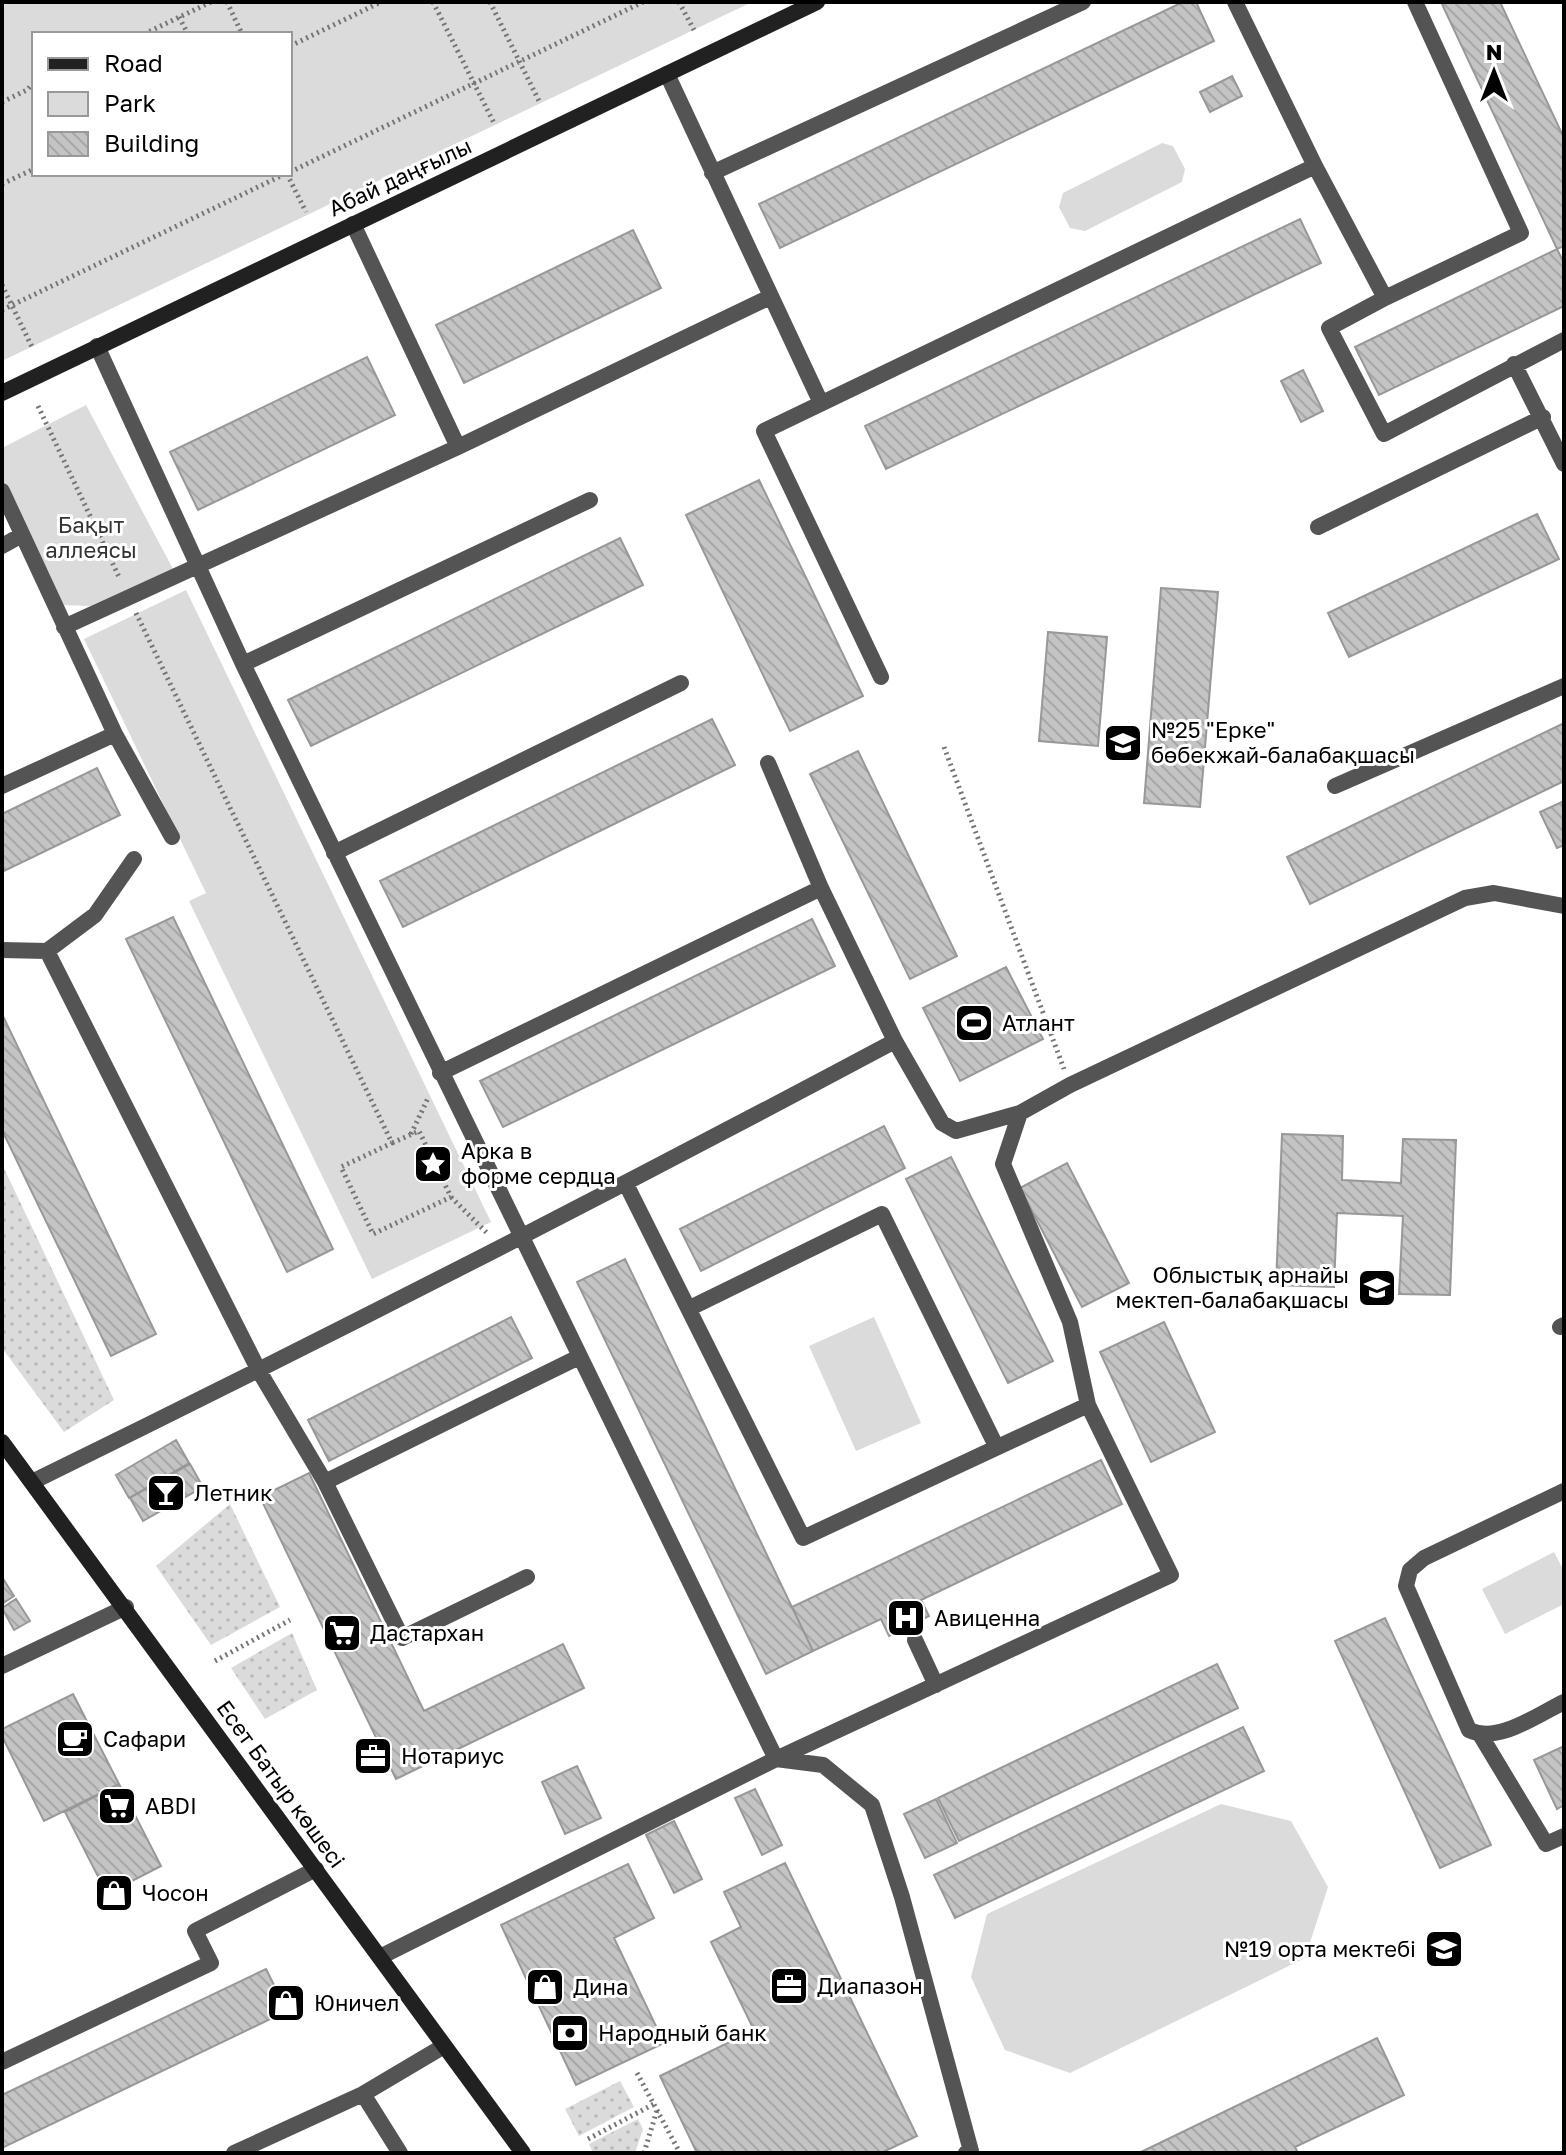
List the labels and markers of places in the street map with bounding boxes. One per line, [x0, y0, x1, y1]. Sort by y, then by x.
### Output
place label: №25 "Ерке" бөбекжай-балабақшасы [1151, 716, 1415, 768]
school or university icon: №25 "Ерке" бөбекжай-балабақшасы [1102, 722, 1144, 764]
sports icon: Атлант [953, 1002, 995, 1044]
place label: Атлант [1002, 1009, 1075, 1036]
place label: Арка в форме сердца [461, 1137, 616, 1189]
place icon: Арка в форме сердца [412, 1143, 454, 1185]
place label: Облыстық арнайы мектеп-балабақшасы [1115, 1261, 1349, 1313]
school or university icon: Облыстық арнайы мектеп-балабақшасы [1356, 1267, 1398, 1309]
bar icon: Летник [145, 1472, 187, 1514]
place label: Летник [194, 1479, 273, 1506]
hospital icon: Авиценна [885, 1597, 927, 1639]
place label: Авиценна [934, 1604, 1040, 1631]
supermarket icon: Дастархан [321, 1612, 363, 1654]
place label: Дастархан [370, 1619, 484, 1646]
cafe icon: Сафари [54, 1718, 96, 1760]
place label: Сафари [103, 1725, 186, 1752]
office icon: Нотариус [352, 1735, 394, 1777]
place label: Нотариус [401, 1742, 504, 1769]
supermarket icon: ABDI [96, 1785, 138, 1827]
place label: ABDI [145, 1792, 197, 1819]
shop icon: Чосон [93, 1872, 135, 1914]
place label: Чосон [142, 1879, 209, 1906]
school or university icon: №19 орта мектебі [1423, 1928, 1465, 1970]
place label: №19 орта мектебі [1224, 1935, 1416, 1962]
office icon: Диапазон [768, 1965, 810, 2007]
shop icon: Дина [524, 1966, 566, 2008]
place label: Диапазон [817, 1972, 923, 1999]
place label: Дина [573, 1973, 628, 2000]
shop icon: Юничел [265, 1982, 307, 2024]
place label: Юничел [314, 1989, 399, 2016]
bank icon: Народный банк [549, 2012, 591, 2054]
place label: Народный банк [598, 2019, 767, 2046]

